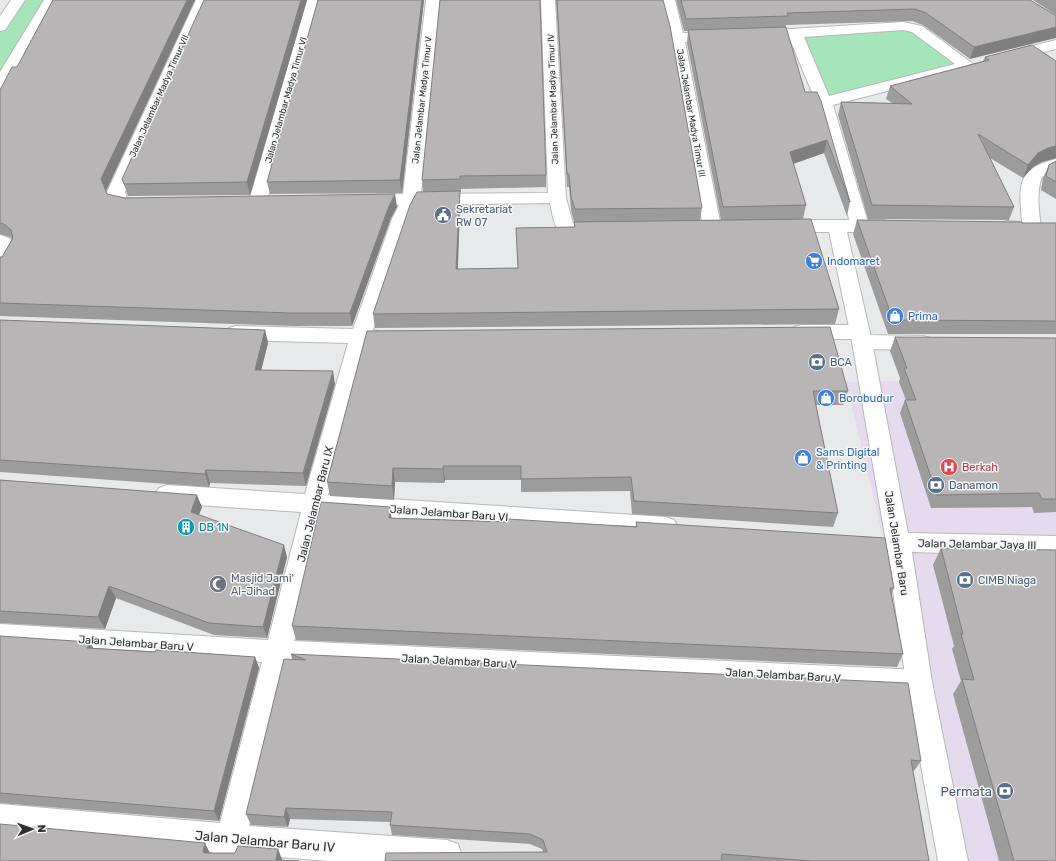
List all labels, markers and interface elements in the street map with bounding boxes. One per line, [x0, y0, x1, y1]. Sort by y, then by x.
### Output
street label: Jalan Jelambar Madya Timur VII [127, 33, 191, 159]
street label: Jalan Jelambar Madya Timur IV [546, 33, 560, 165]
street label: Jalan Jelambar Madya Timur VI [263, 36, 309, 164]
street label: Jalan Jelambar Madya Timur V [410, 36, 434, 164]
street label: Jalan Jelambar Madya Timur III [675, 48, 707, 178]
place label: Sekretariat RW 07 [456, 203, 513, 229]
public building icon: Sekretariat RW 07 [433, 205, 453, 225]
supermarket icon: Indomaret [804, 251, 824, 271]
place label: Indomaret [827, 255, 881, 268]
shop icon: Prima [885, 306, 905, 326]
place label: Prima [908, 310, 938, 323]
bank icon: BCA [807, 352, 827, 372]
place label: BCA [830, 356, 853, 369]
shop icon: Borobudur [816, 388, 836, 408]
place label: Borobudur [839, 392, 894, 405]
street label: Jalan Jelambar Baru IX [295, 445, 336, 563]
place label: Sams Digital & Printing [816, 446, 880, 472]
shop icon: Sams Digital & Printing [793, 448, 813, 468]
hospital icon: Berkah [939, 457, 959, 477]
place label: Berkah [962, 461, 998, 474]
bank icon: Danamon [926, 475, 946, 495]
place label: Danamon [949, 479, 998, 492]
street label: Jalan Jelambar Baru [882, 490, 911, 597]
street label: Jalan Jelambar Baru VI [389, 503, 509, 524]
building icon: DB 1N [176, 517, 196, 537]
place label: DB 1N [199, 521, 229, 534]
street label: Jalan Jelambar Jaya III [918, 537, 1036, 552]
bank icon: CIMB Niaga [955, 570, 975, 590]
place label: Masjid Jami' Al-Jihad [231, 572, 294, 598]
mosque icon: Masjid Jami' Al-Jihad [208, 574, 228, 594]
place label: CIMB Niaga [978, 574, 1036, 587]
street label: Jalan Jelambar Baru V [78, 633, 194, 654]
street label: Jalan Jelambar Baru V [401, 652, 517, 671]
street label: Jalan Jelambar Baru V [725, 666, 841, 685]
bank icon: Permata [995, 781, 1015, 801]
place label: Permata [941, 784, 992, 799]
north arrow [12, 809, 52, 849]
text: N [35, 824, 48, 833]
street label: Jalan Jelambar Baru IV [194, 828, 336, 855]

